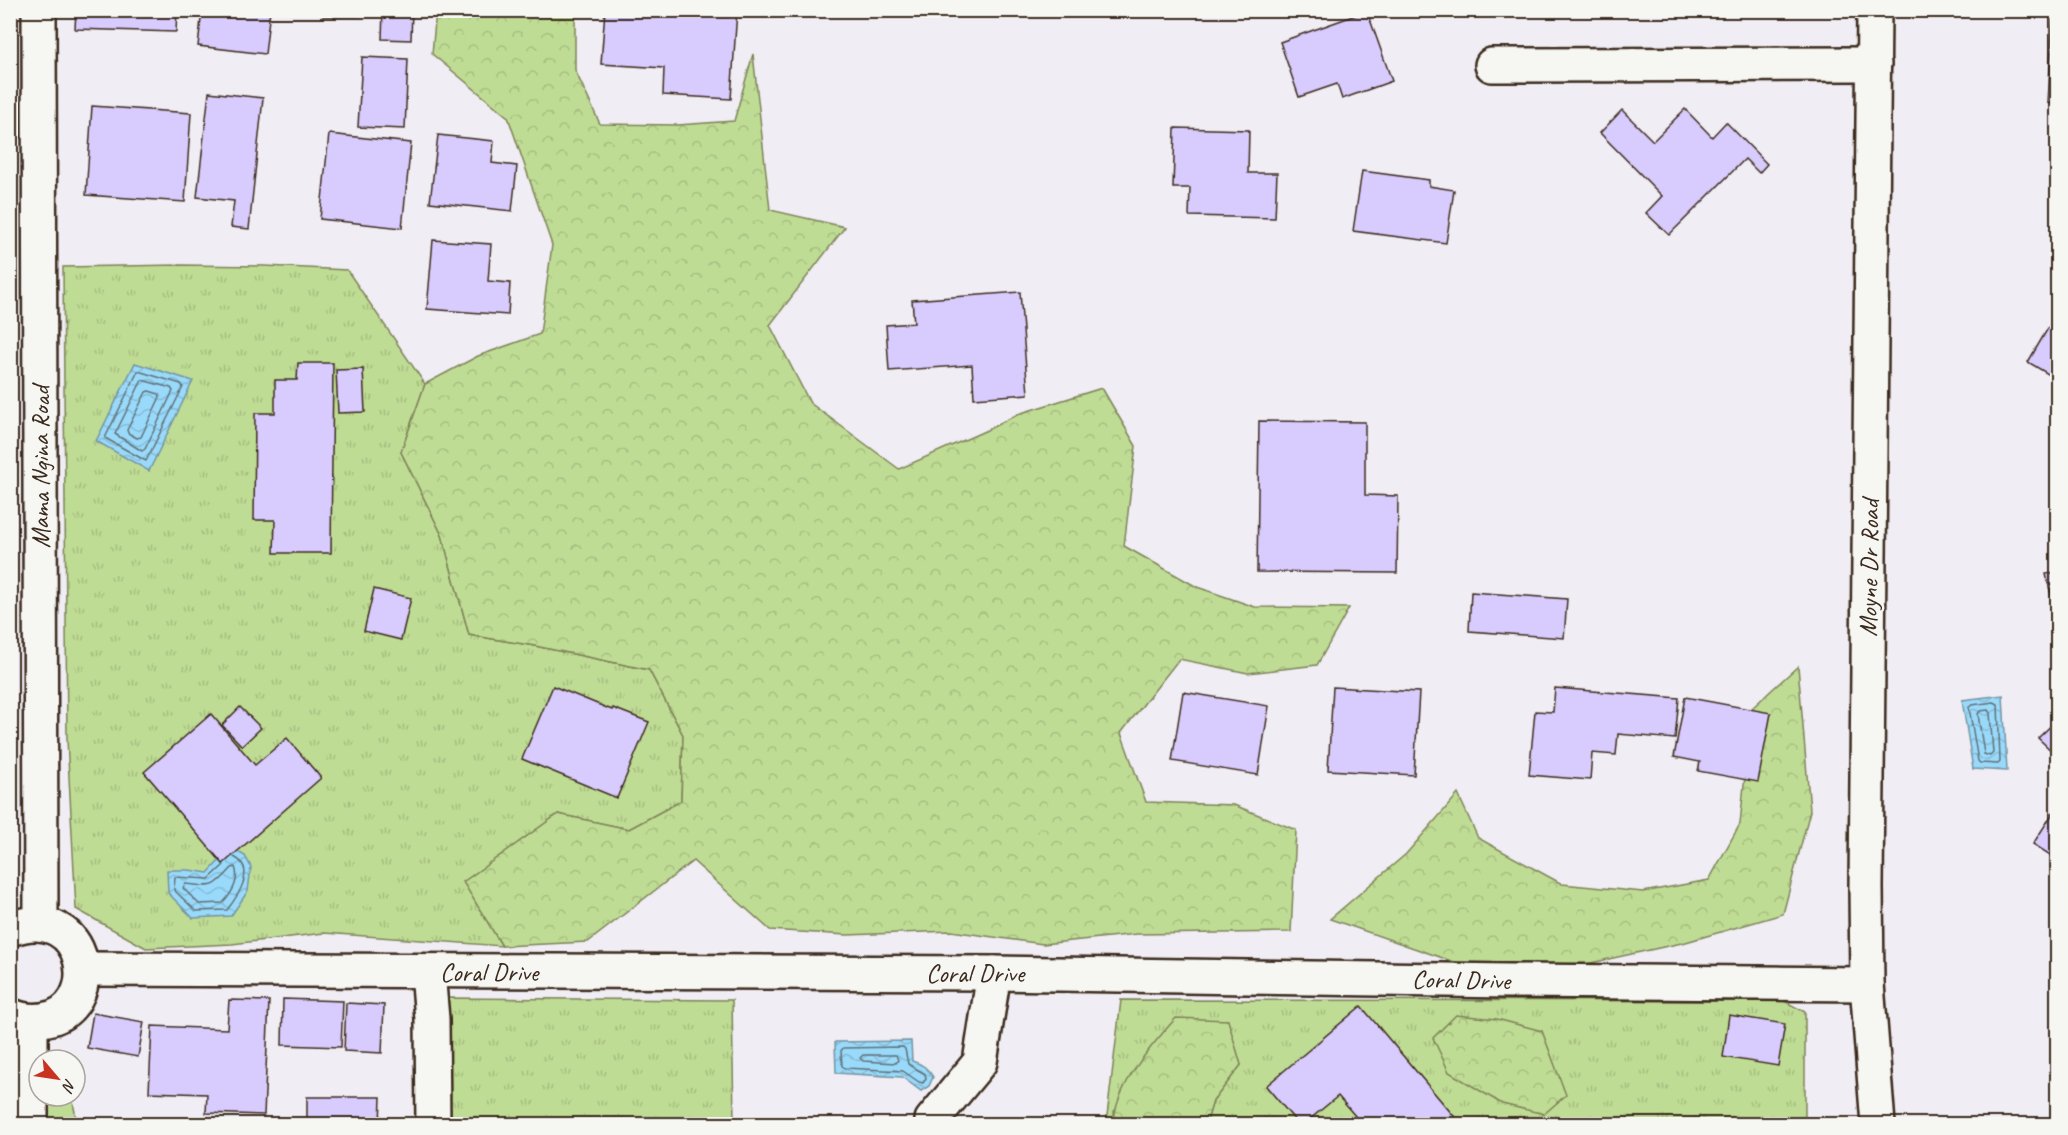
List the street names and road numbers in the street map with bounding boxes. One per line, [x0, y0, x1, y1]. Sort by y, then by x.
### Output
street label: Mama Ngina Road [24, 382, 57, 548]
street label: Moyne Dr Road [1851, 495, 1887, 637]
street label: Coral Drive [440, 956, 541, 989]
street label: Coral Drive [926, 957, 1027, 990]
street label: Coral Drive [1412, 963, 1513, 997]

